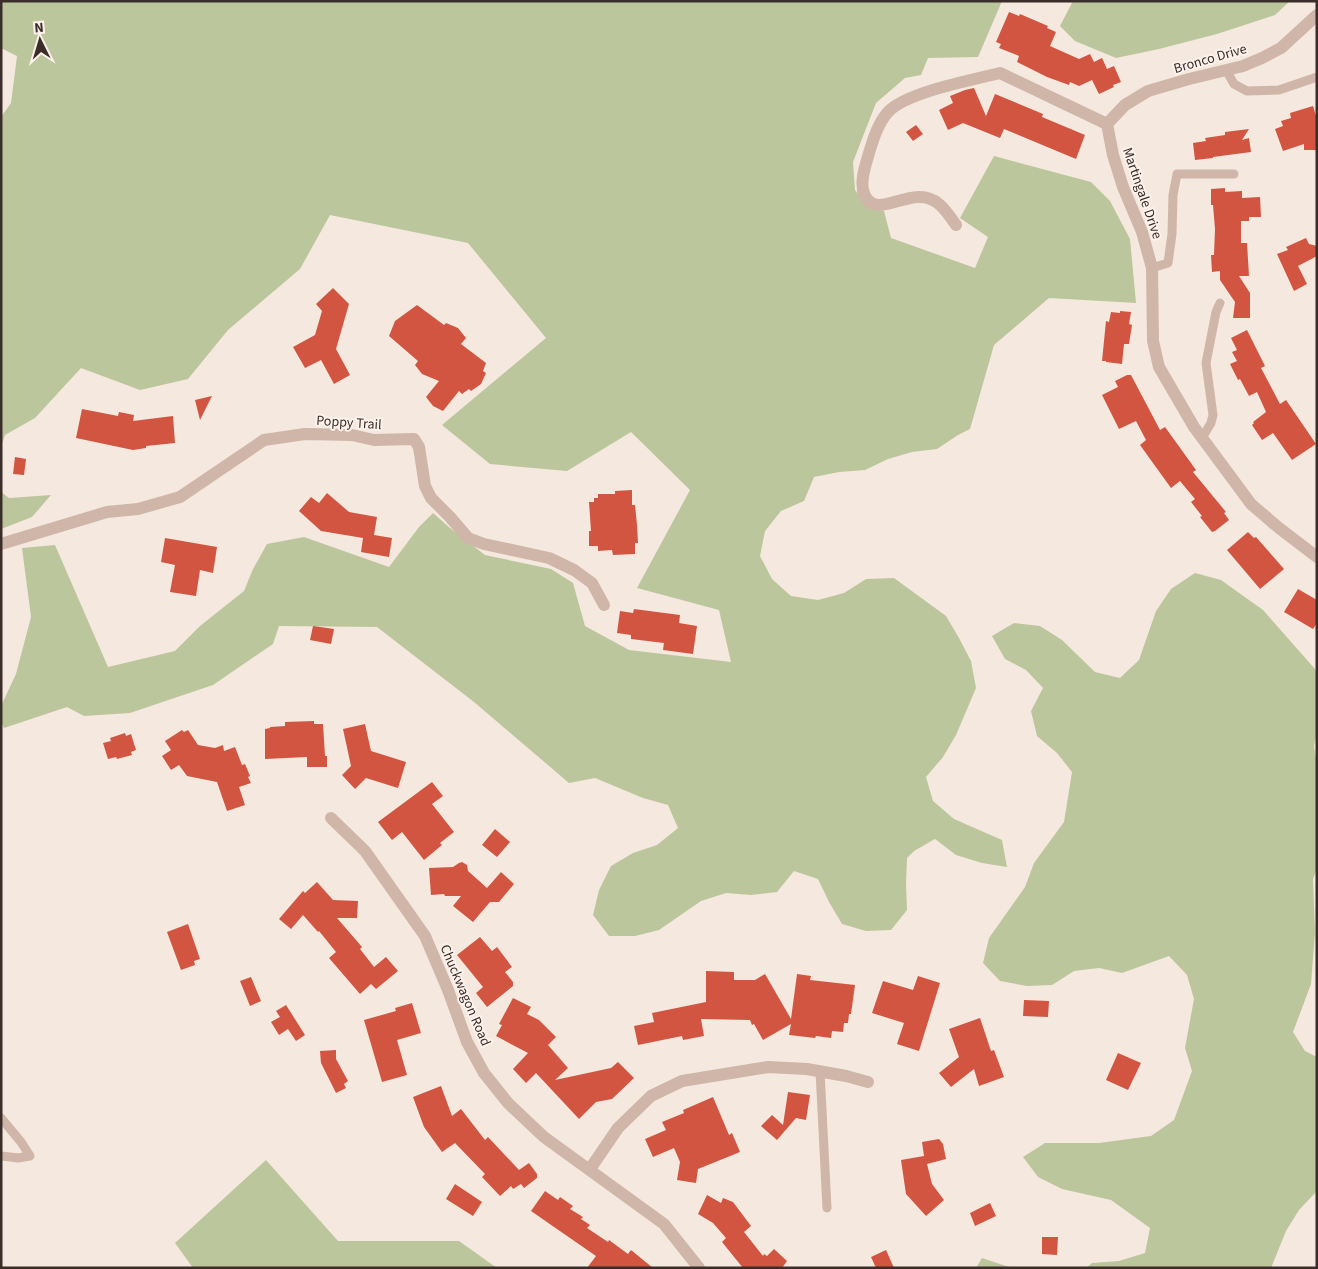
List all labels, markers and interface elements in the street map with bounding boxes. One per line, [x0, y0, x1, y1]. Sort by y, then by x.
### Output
north arrow [15, 15, 65, 65]
text: N [33, 18, 44, 38]
street label: Bronco Drive [1171, 39, 1249, 79]
street label: Martingale Drive [1117, 145, 1167, 242]
street label: Poppy Trail [316, 411, 383, 435]
street label: Chuckwagon Road [435, 942, 495, 1049]

